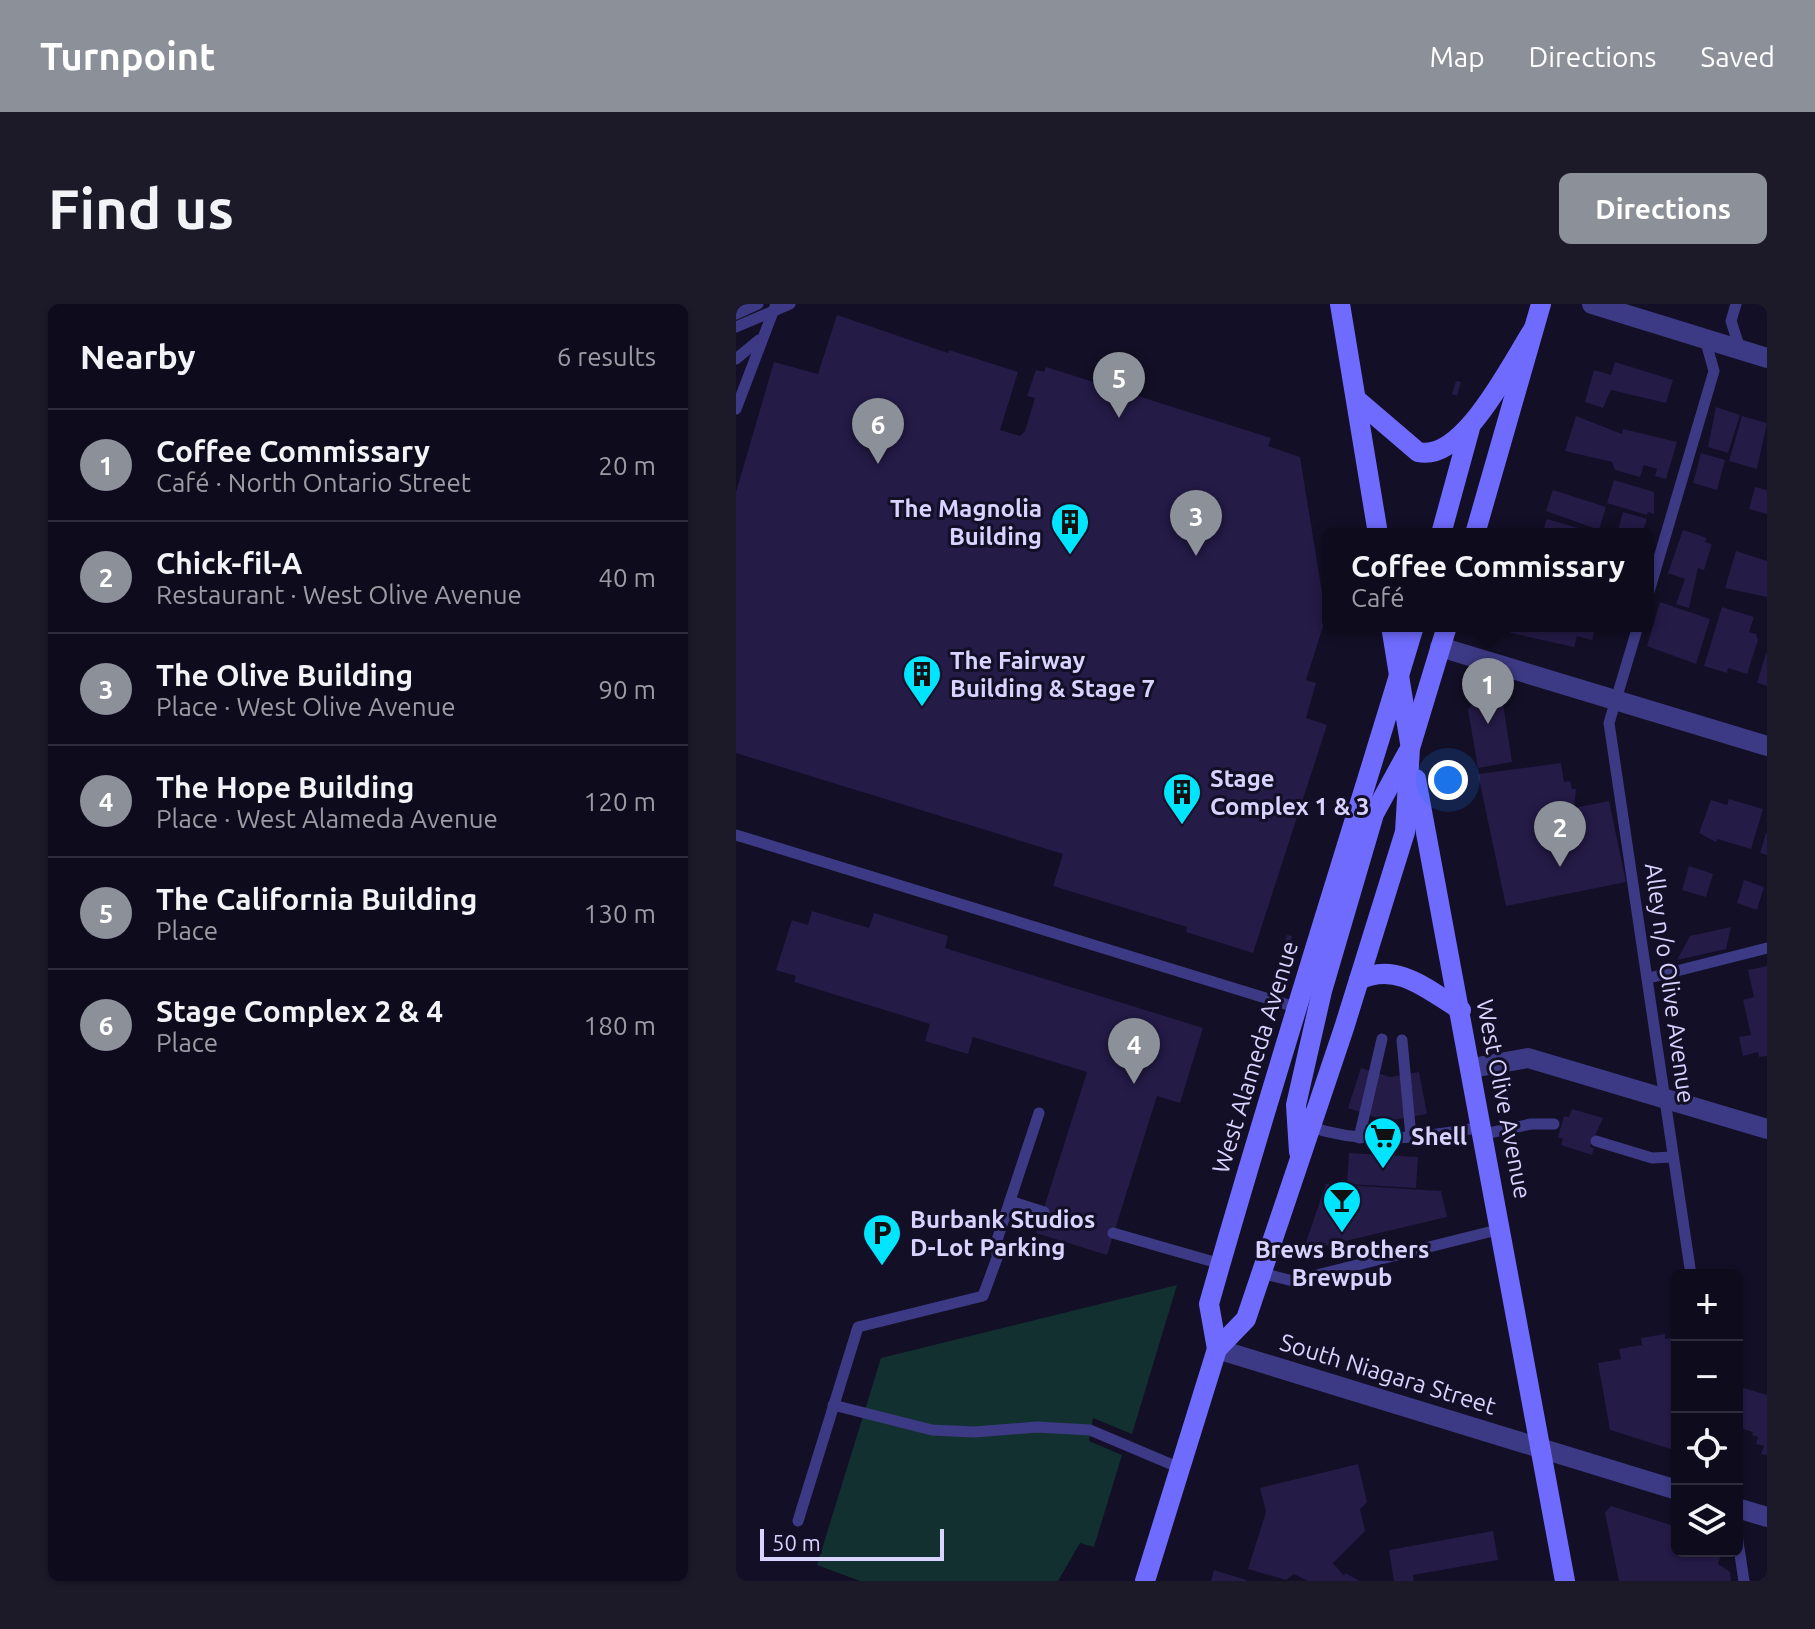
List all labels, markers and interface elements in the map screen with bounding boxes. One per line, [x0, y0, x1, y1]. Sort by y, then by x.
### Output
text: Turnpoint [40, 35, 215, 77]
text: Map [1429, 41, 1485, 72]
text: Directions [1529, 41, 1656, 72]
text: Saved [1700, 41, 1775, 72]
button: Directions [1559, 173, 1767, 244]
text: Find us [48, 177, 234, 240]
text: Nearby [80, 337, 195, 375]
text: 6 results [557, 342, 656, 371]
pin: 5 [1093, 352, 1145, 418]
pin: 6 [852, 398, 904, 464]
text: Coffee Commissary [156, 434, 430, 468]
text: 1 [99, 451, 113, 480]
text: 20 m [598, 451, 656, 480]
text: Café · North Ontario Street [156, 468, 471, 497]
pin: 3 [1170, 490, 1222, 556]
place label: The Magnolia Building [890, 495, 1042, 550]
building icon: The Magnolia Building [1049, 501, 1091, 556]
popup [1322, 528, 1654, 632]
text: Chick-fil-A [156, 546, 302, 580]
text: Coffee Commissary [1351, 549, 1625, 583]
text: 2 [99, 563, 113, 592]
text: 40 m [598, 563, 656, 592]
text: Restaurant · West Olive Avenue [156, 580, 522, 609]
text: Café [1351, 583, 1405, 612]
place label: The Fairway Building & Stage 7 [950, 647, 1155, 702]
building icon: The Fairway Building & Stage 7 [901, 653, 943, 708]
text: The Olive Building [156, 658, 413, 692]
pin: 1 [1462, 658, 1514, 724]
text: 3 [99, 675, 113, 704]
text: 90 m [598, 675, 656, 704]
text: Place · West Olive Avenue [156, 692, 456, 721]
your location [1428, 760, 1468, 800]
place label: Stage Complex 1 & 3 [1210, 765, 1369, 820]
text: The Hope Building [156, 770, 415, 804]
building icon: Stage Complex 1 & 3 [1161, 771, 1203, 826]
text: 4 [99, 787, 113, 816]
text: 120 m [584, 787, 656, 816]
pin: 2 [1534, 801, 1586, 867]
text: Place · West Alameda Avenue [156, 804, 498, 833]
street label: Alley n/o Olive Avenue [1640, 861, 1700, 1105]
text: The California Building [156, 882, 477, 916]
text: 5 [99, 899, 113, 928]
text: 130 m [584, 899, 656, 928]
text: Place [156, 916, 218, 945]
street label: West Alameda Avenue [1207, 938, 1303, 1176]
text: Stage Complex 2 & 4 [156, 994, 443, 1028]
street label: West Olive Avenue [1471, 997, 1537, 1201]
text: 6 [99, 1011, 113, 1040]
text: 180 m [584, 1011, 656, 1040]
pin: 4 [1108, 1018, 1160, 1084]
text: Place [156, 1028, 218, 1057]
supermarket icon: Shell [1362, 1115, 1404, 1170]
place label: Shell [1411, 1123, 1467, 1150]
bar icon: Brews Brothers Brewpub [1321, 1179, 1363, 1234]
place label: Burbank Studios D-Lot Parking [910, 1206, 1095, 1261]
parking icon: Burbank Studios D-Lot Parking [861, 1212, 903, 1267]
place label: Brews Brothers Brewpub [1255, 1236, 1429, 1291]
map controls [1671, 1269, 1743, 1557]
button: + [1671, 1269, 1743, 1341]
street label: South Niagara Street [1277, 1328, 1500, 1420]
button: − [1671, 1341, 1743, 1413]
button: locate [1671, 1413, 1743, 1485]
button: layers [1671, 1485, 1743, 1557]
scale bar [760, 1525, 944, 1561]
text: 50 m [772, 1530, 821, 1555]

